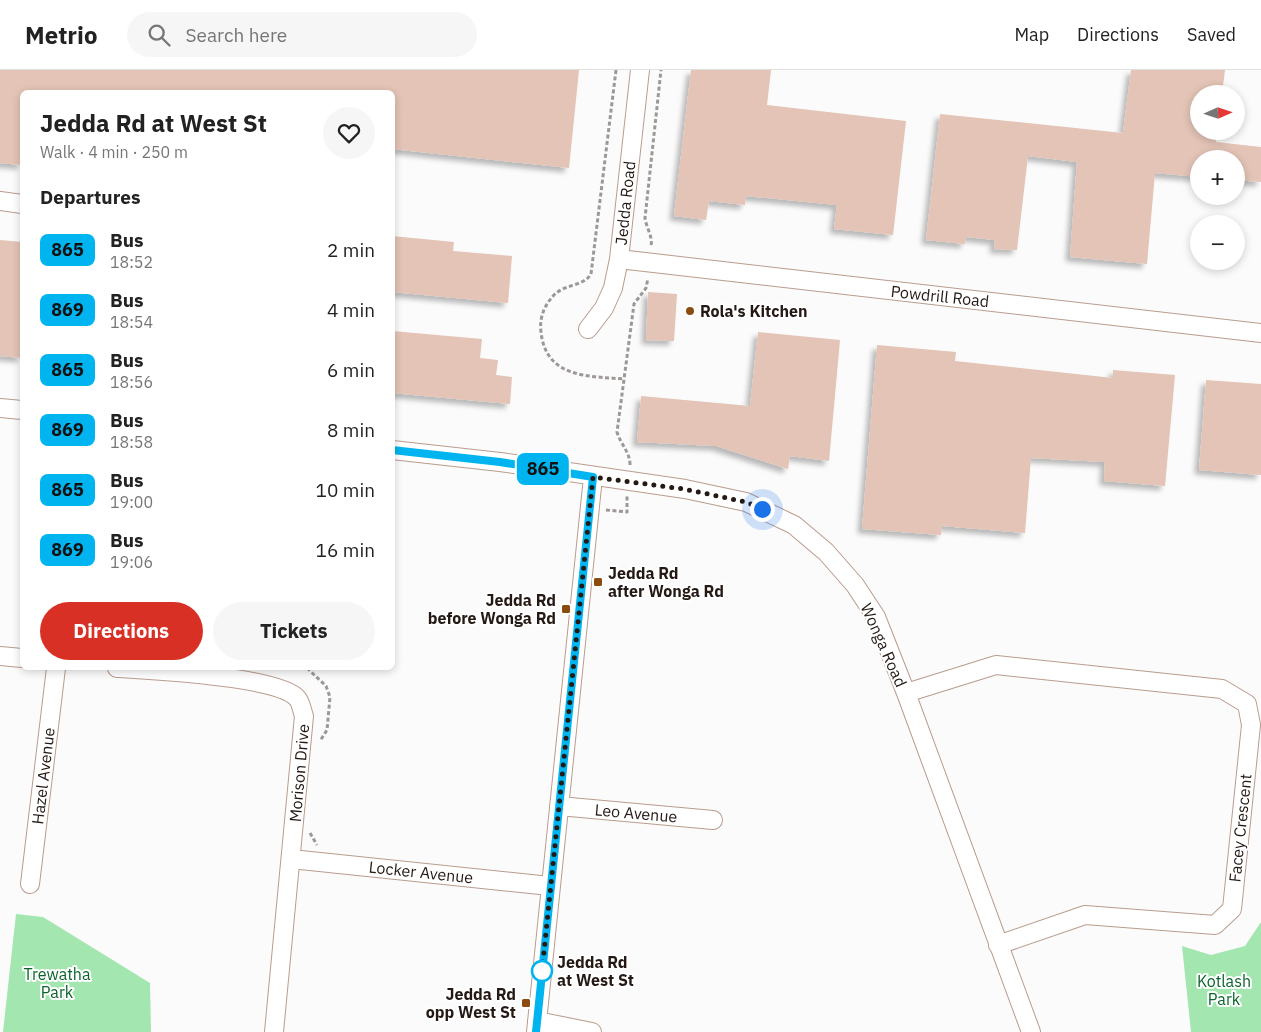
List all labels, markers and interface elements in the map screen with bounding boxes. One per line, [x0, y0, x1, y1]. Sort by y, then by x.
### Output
search box [127, 12, 477, 57]
text: Metrio [25, 19, 97, 51]
icon: search [145, 21, 173, 49]
text: Search here [185, 23, 287, 47]
text: Map [1014, 23, 1049, 46]
text: Directions [1077, 23, 1159, 46]
text: Saved [1187, 23, 1236, 46]
north arrow [1190, 85, 1245, 140]
map controls [1190, 85, 1245, 270]
text: Jedda Rd at West St [40, 107, 267, 139]
button: heart [323, 107, 375, 159]
text: Walk · 4 min · 250 m [40, 142, 188, 162]
button: + [1190, 150, 1245, 205]
street label: Jedda Road [611, 160, 639, 246]
text: Departures [40, 185, 140, 209]
button: − [1190, 215, 1245, 270]
text: Bus [110, 228, 144, 252]
text: 865 [51, 238, 84, 261]
text: 2 min [327, 238, 375, 262]
text: 18:52 [110, 252, 153, 272]
street label: Powdrill Road [890, 281, 990, 311]
text: Bus [110, 288, 144, 312]
text: 869 [51, 298, 84, 321]
text: 4 min [327, 298, 375, 322]
place label: Rola's Kitchen [700, 301, 808, 321]
marker: Rola's Kitchen [684, 305, 696, 317]
text: 18:54 [110, 312, 153, 332]
text: Bus [110, 348, 144, 372]
text: 865 [51, 358, 84, 381]
text: 6 min [327, 358, 375, 382]
text: 18:56 [110, 372, 153, 392]
text: Bus [110, 408, 144, 432]
text: 869 [51, 418, 84, 441]
text: 8 min [327, 418, 375, 442]
text: 18:58 [110, 432, 153, 452]
line badge: 865 [514, 453, 572, 485]
text: 865 [527, 457, 559, 480]
text: Bus [110, 468, 144, 492]
text: 865 [51, 478, 84, 501]
text: 10 min [316, 478, 375, 502]
text: 19:00 [110, 492, 153, 512]
your location [750, 497, 775, 522]
text: Bus [110, 528, 144, 552]
text: 869 [51, 538, 84, 561]
text: 16 min [316, 538, 375, 562]
text: 19:06 [110, 552, 153, 572]
place label: Jedda Rd after Wonga Rd [608, 563, 724, 601]
marker: Jedda Rd after Wonga Rd [592, 576, 604, 588]
place label: Jedda Rd before Wonga Rd [428, 590, 556, 628]
street label: Wonga Road [857, 600, 911, 690]
button: Directions [40, 602, 203, 660]
button: Tickets [213, 602, 375, 660]
marker: Jedda Rd before Wonga Rd [560, 603, 572, 615]
street label: Morison Drive [285, 723, 313, 823]
street label: Hazel Avenue [27, 726, 59, 826]
street label: Facey Crescent [1224, 773, 1256, 883]
street label: Leo Avenue [594, 799, 678, 827]
street label: Locker Avenue [368, 857, 474, 887]
place label: Jedda Rd at West St [557, 952, 634, 990]
marker: Jedda Rd at West St [531, 960, 553, 982]
park label: Trewatha Park [24, 964, 91, 1002]
park label: Kotlash Park [1197, 971, 1251, 1009]
place label: Jedda Rd opp West St [426, 984, 516, 1022]
marker: Jedda Rd opp West St [520, 997, 532, 1009]

